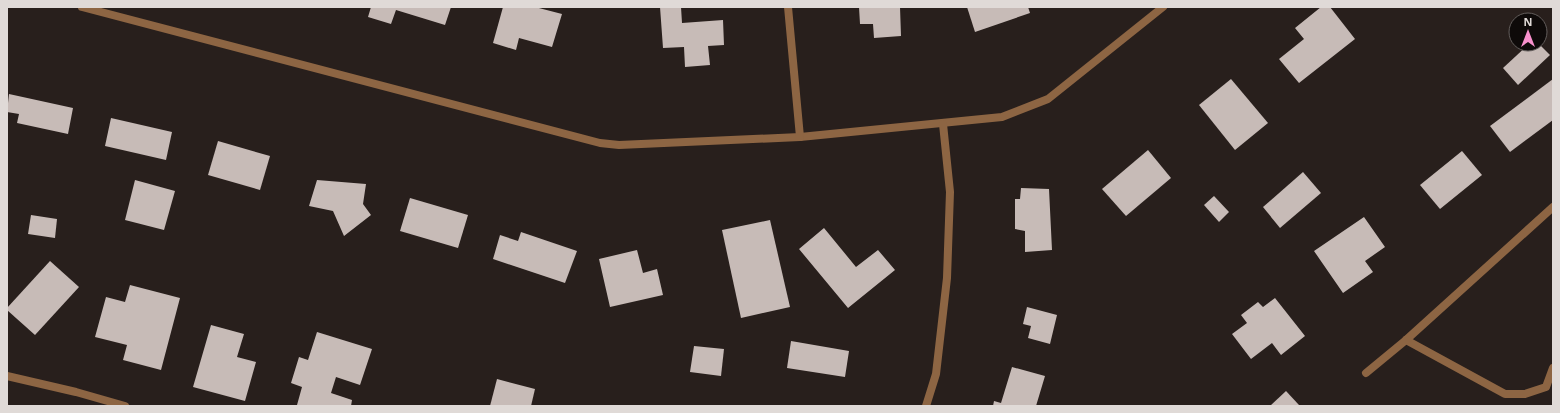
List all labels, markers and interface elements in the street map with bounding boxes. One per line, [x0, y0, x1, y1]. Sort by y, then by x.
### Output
north arrow [1508, 12, 1548, 52]
text: N [1524, 14, 1532, 29]

